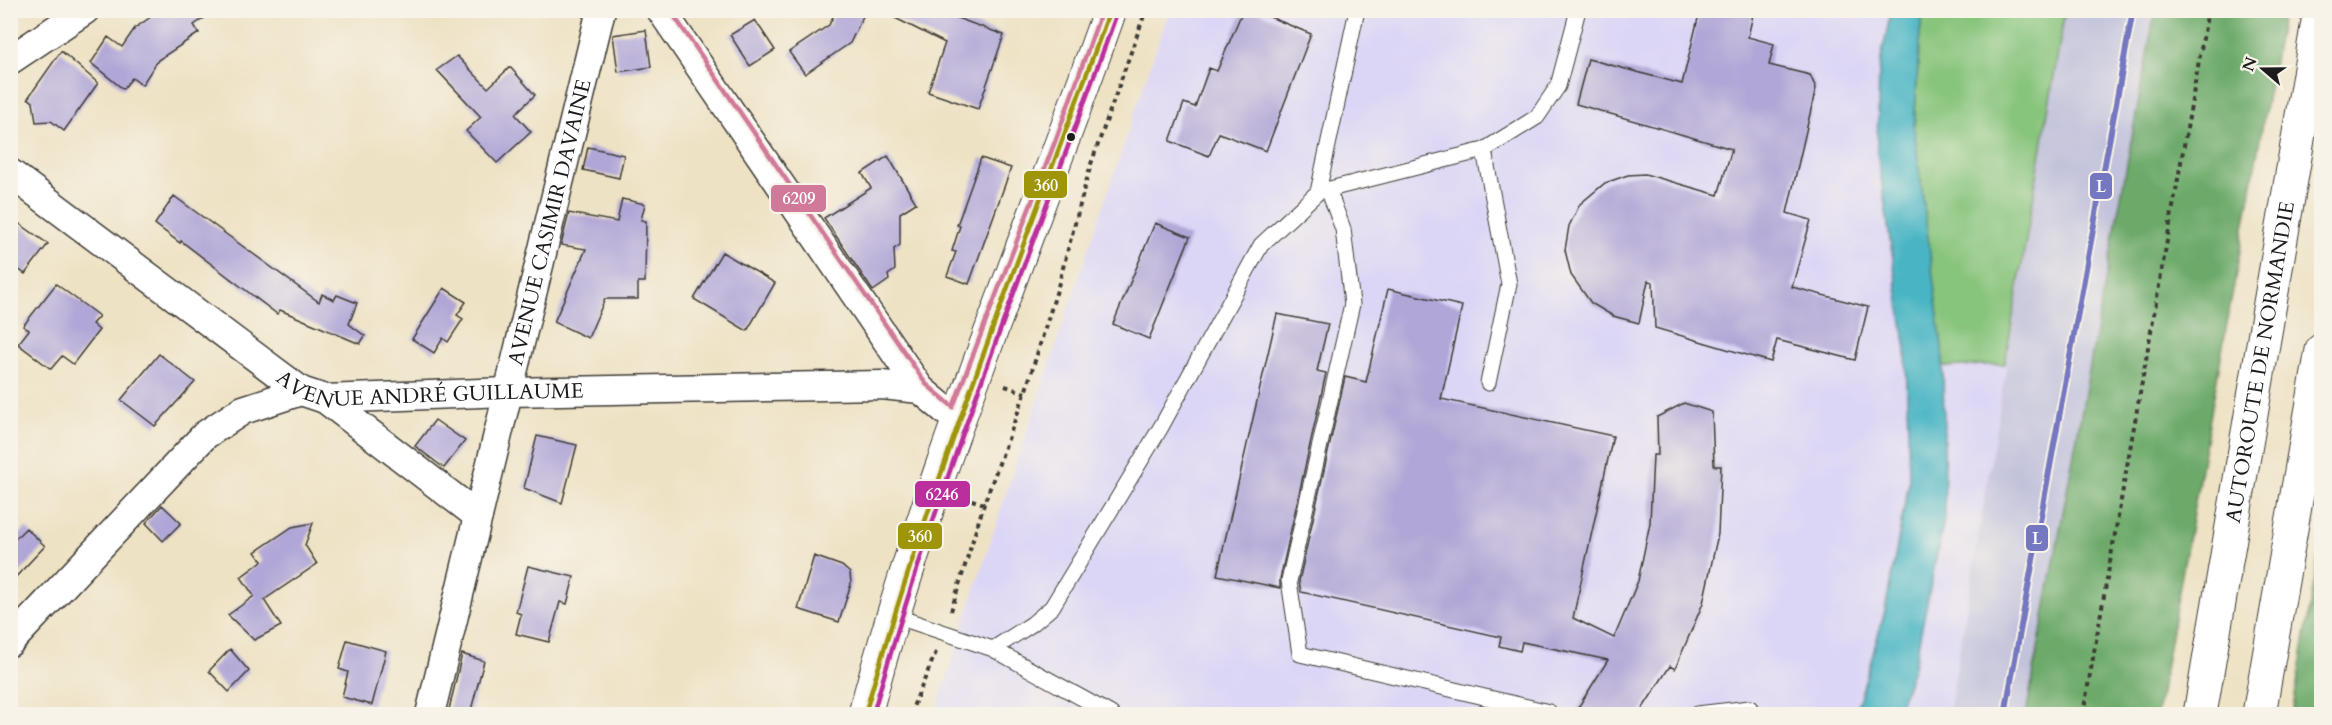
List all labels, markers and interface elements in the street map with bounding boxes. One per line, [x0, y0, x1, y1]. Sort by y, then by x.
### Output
north arrow [2233, 39, 2293, 99]
text: N [2237, 54, 2263, 75]
street label: AVENUE CASIMIR DAVAINE [501, 76, 599, 368]
unlabelled marker [1065, 131, 1077, 143]
line badge: 360 [1023, 170, 1068, 199]
line badge: L [2089, 172, 2113, 200]
text: 360 [1034, 175, 1058, 197]
text: L [2096, 176, 2107, 198]
line badge: 6209 [770, 184, 827, 213]
text: 6209 [783, 188, 815, 210]
street label: AUTOROUTE DE NORMANDIE [2219, 199, 2302, 525]
street label: AVENUE ANDRÉ GUILLAUME [270, 363, 584, 416]
line badge: 6246 [914, 480, 971, 508]
text: 6246 [926, 484, 958, 506]
line badge: 360 [897, 522, 943, 550]
line badge: L [2025, 524, 2049, 552]
text: 360 [908, 526, 932, 548]
text: L [2032, 528, 2043, 550]

